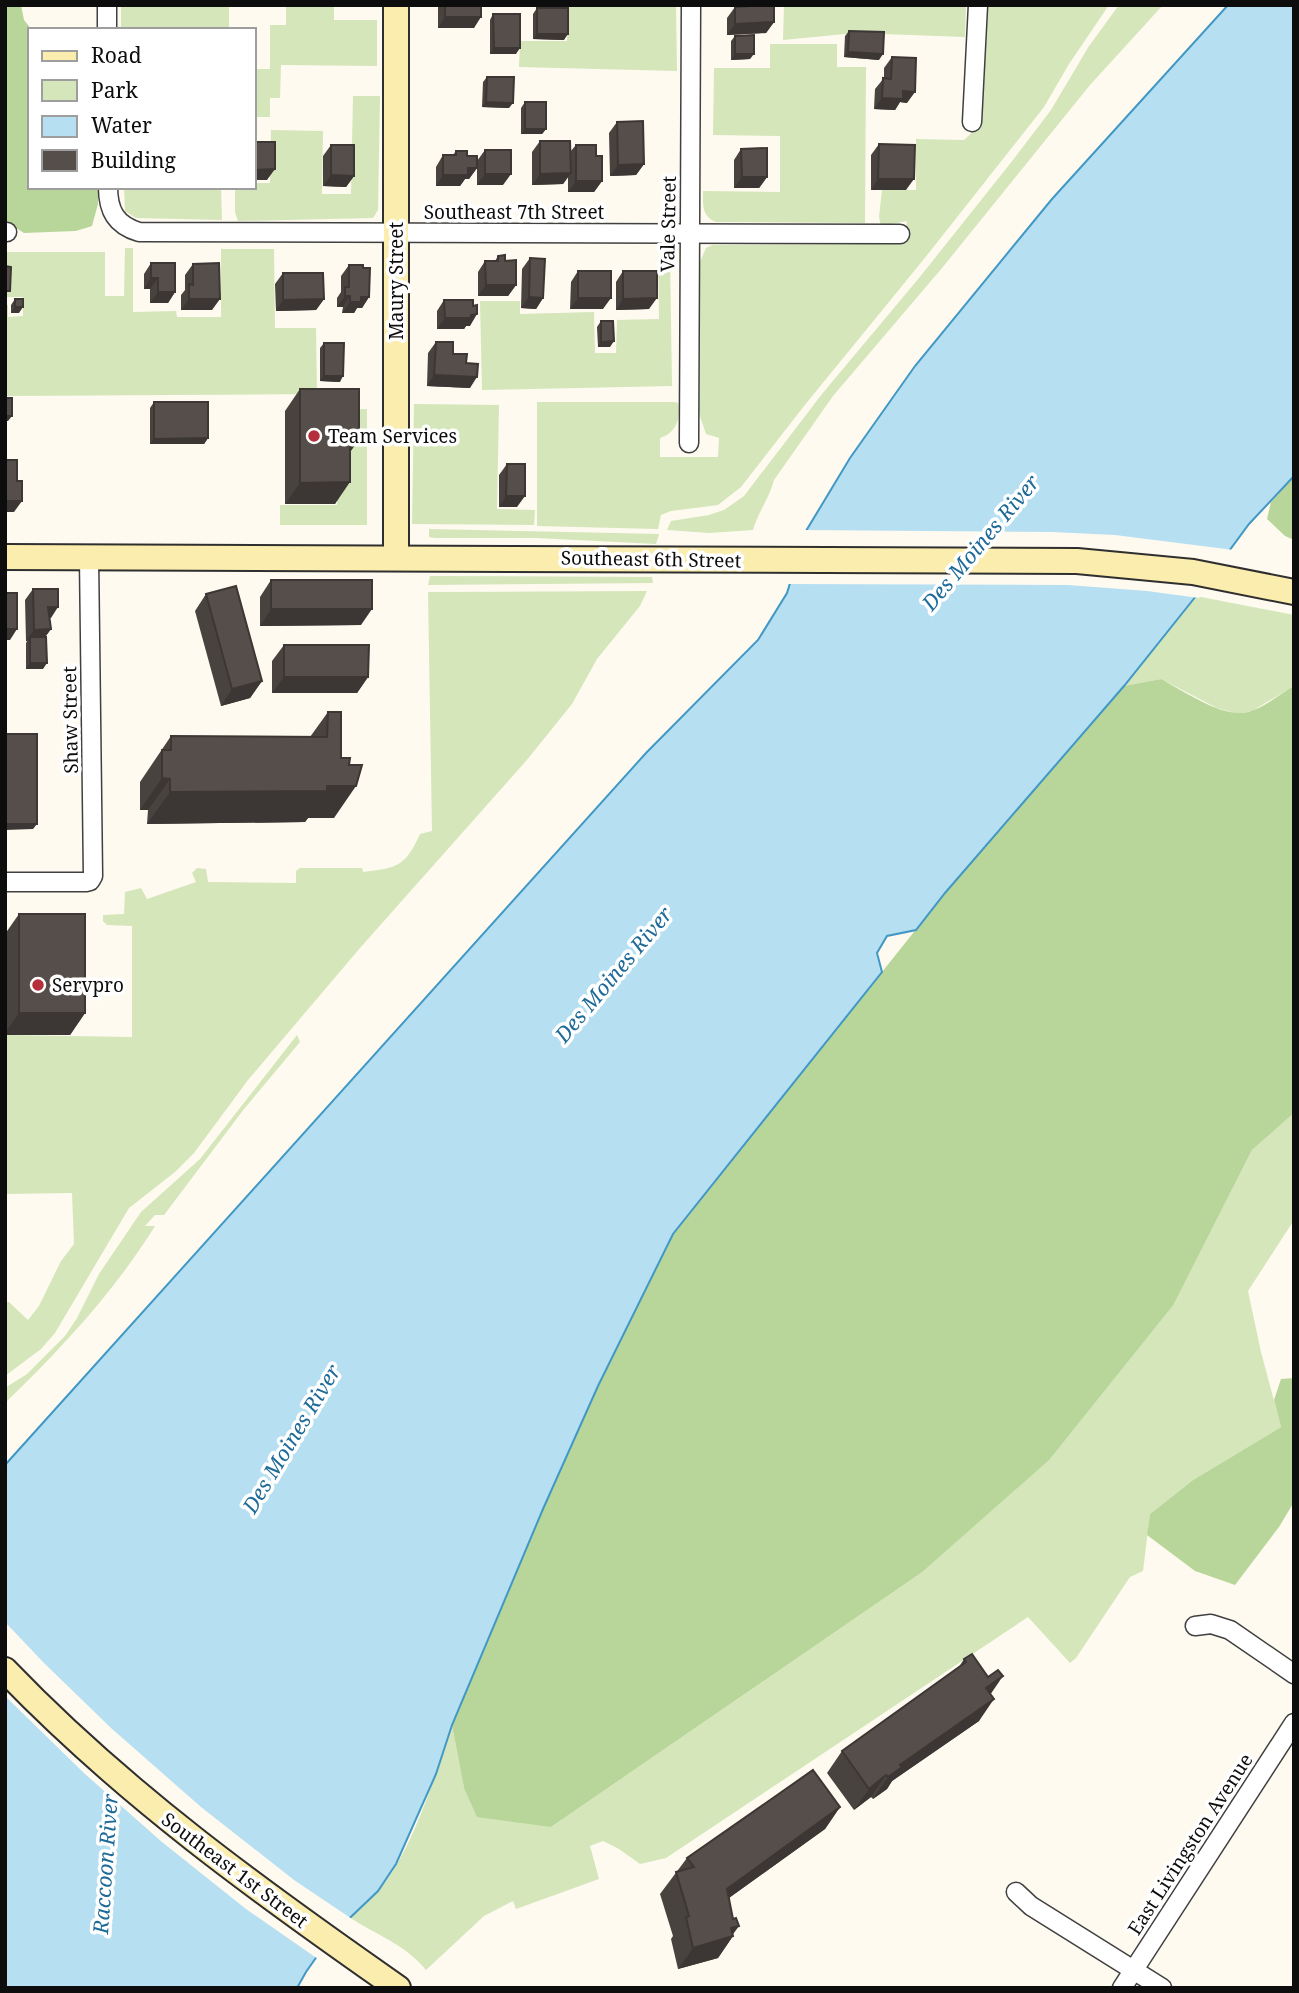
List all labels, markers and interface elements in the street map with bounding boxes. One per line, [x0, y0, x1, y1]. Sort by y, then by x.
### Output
legend [28, 28, 256, 189]
text: Road [91, 41, 142, 69]
text: Park [91, 76, 138, 104]
text: Water [91, 111, 152, 139]
text: Building [91, 146, 176, 174]
street label: Vale Street [654, 175, 682, 272]
street label: Southeast 7th Street [424, 199, 605, 225]
street label: Maury Street [383, 222, 409, 340]
place label: Team Services [328, 423, 457, 449]
marker: Team Services [306, 428, 322, 444]
water label: Des Moines River [915, 469, 1045, 617]
street label: Southeast 6th Street [561, 544, 742, 574]
street label: Shaw Street [56, 666, 84, 774]
water label: Des Moines River [548, 901, 678, 1049]
place label: Servpro [52, 972, 124, 998]
marker: Servpro [30, 977, 46, 993]
water label: Des Moines River [235, 1359, 347, 1519]
street label: East Livingston Avenue [1121, 1748, 1259, 1940]
water label: Raccoon River [86, 1793, 124, 1936]
street label: Southeast 1st Street [156, 1806, 314, 1934]

